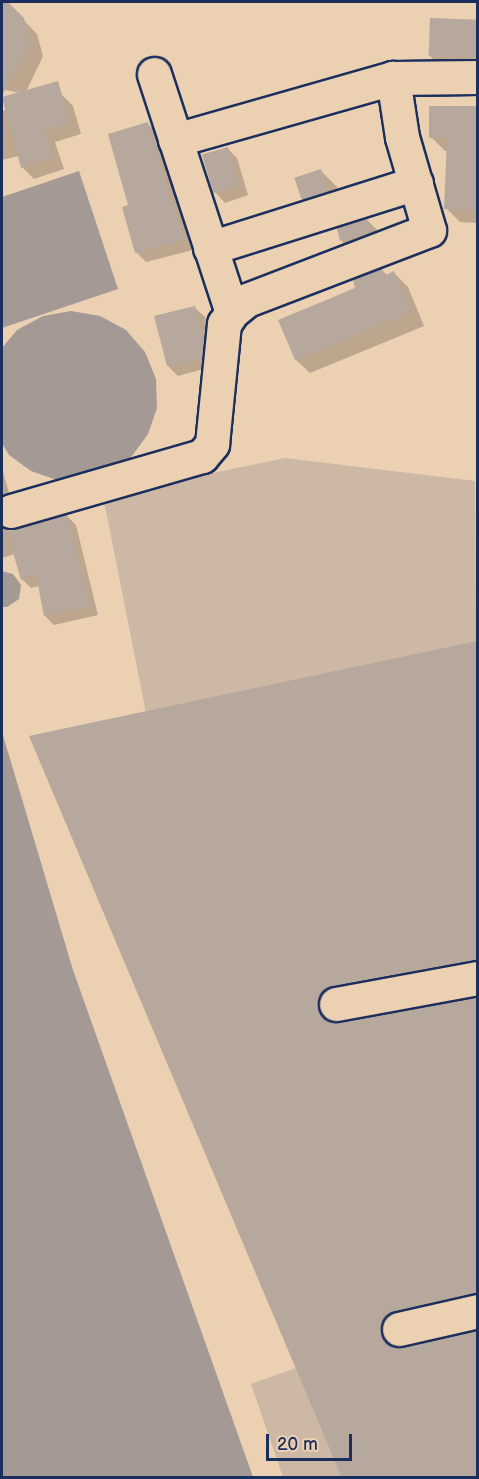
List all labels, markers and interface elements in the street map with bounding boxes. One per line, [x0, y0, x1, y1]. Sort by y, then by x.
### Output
scale bar [269, 1422, 354, 1460]
text: 20 m [277, 1434, 318, 1455]

